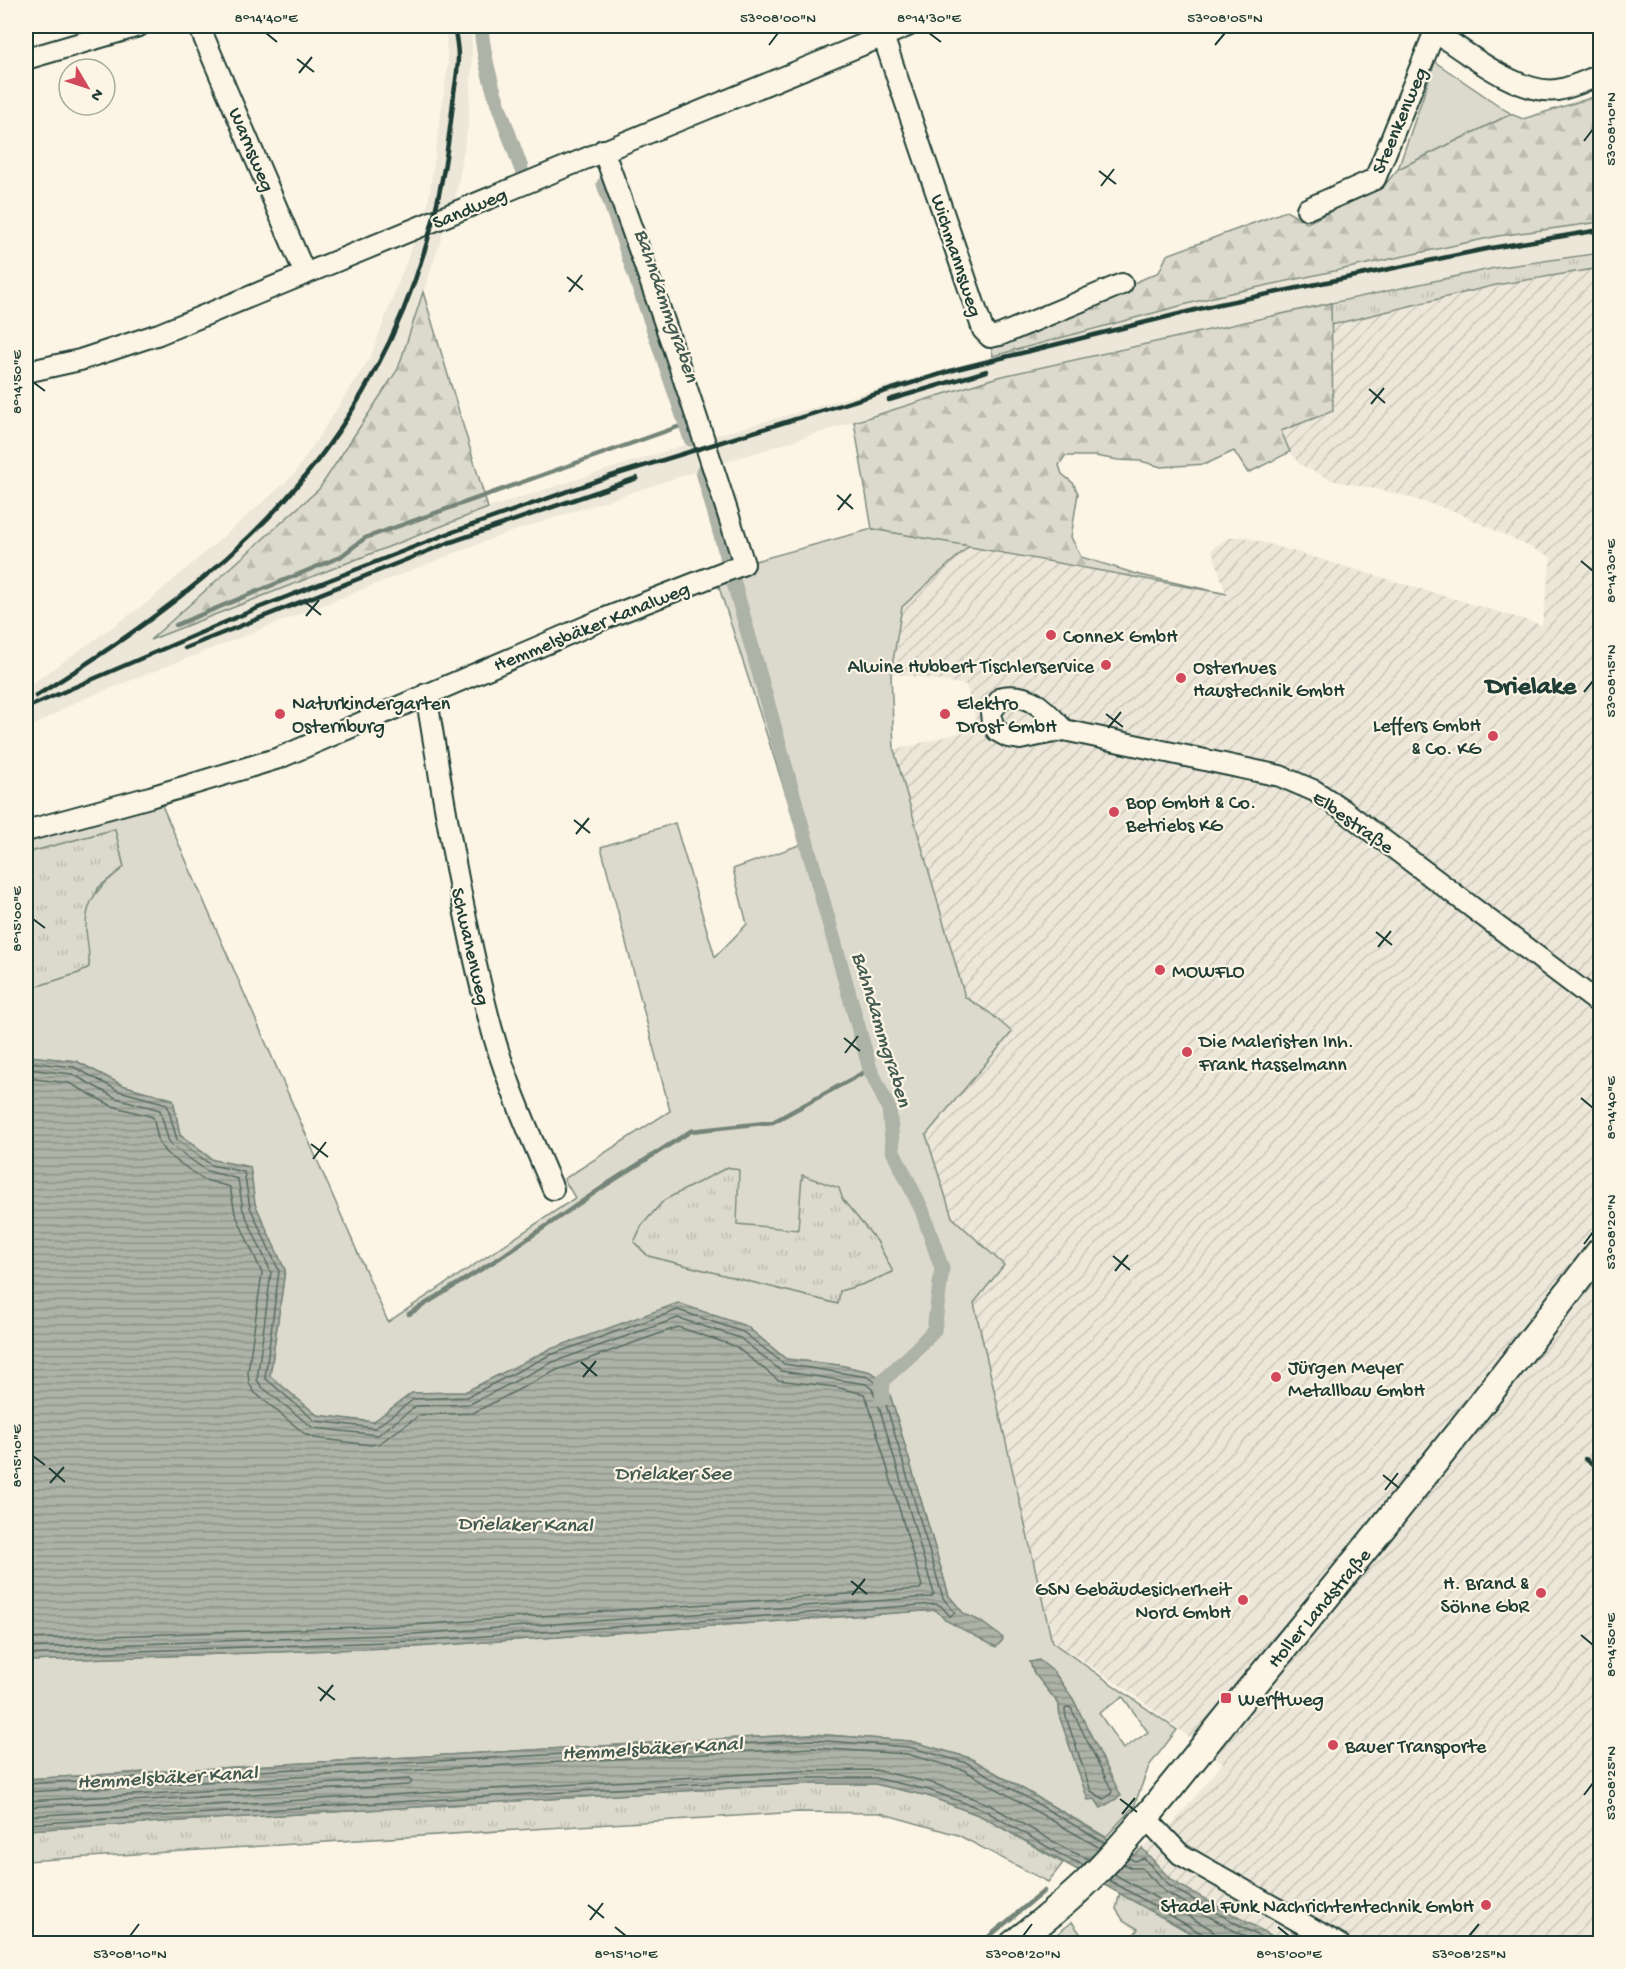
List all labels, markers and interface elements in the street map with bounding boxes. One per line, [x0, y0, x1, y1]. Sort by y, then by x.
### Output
text: 8°14'40"E [234, 10, 298, 28]
text: 53°08'00"N [740, 10, 816, 28]
text: 8°14'30"E [897, 10, 962, 28]
text: 53°08'05"N [1187, 10, 1263, 28]
north arrow [57, 57, 117, 117]
street label: Steenkenweg [1368, 65, 1434, 178]
text: N [85, 84, 107, 105]
text: 53°08'10"N [1603, 92, 1621, 166]
street label: Warnsweg [222, 105, 278, 196]
street label: Sandweg [430, 184, 511, 236]
street label: Wichmannsweg [924, 192, 985, 320]
water label: Bahndammgraben [627, 226, 703, 387]
text: 8°14'50"E [9, 349, 27, 414]
text: 8°14'30"E [1603, 538, 1621, 603]
street label: Hemmelsbäker Kanalweg [491, 578, 694, 678]
place label: Connex GmbH [1063, 627, 1178, 650]
marker: Connex GmbH [1044, 628, 1058, 642]
text: 53°08'15"N [1603, 644, 1621, 717]
place label: Alwine Hubbert Tischlerservice [847, 657, 1095, 680]
marker: Alwine Hubbert Tischlerservice [1099, 658, 1113, 672]
place label: Osterhues Haustechnik GmbH [1193, 658, 1345, 704]
marker: Osterhues Haustechnik GmbH [1174, 671, 1188, 685]
district label: Drielake [1484, 673, 1578, 704]
place label: Naturkindergarten Osternburg [292, 694, 451, 740]
place label: Elektro Drost GmbH [955, 694, 1057, 740]
marker: Naturkindergarten Osternburg [273, 707, 287, 721]
marker: Elektro Drost GmbH [938, 707, 952, 721]
place label: Leffers GmbH & Co. KG [1373, 716, 1482, 762]
marker: Leffers GmbH & Co. KG [1486, 729, 1500, 743]
street label: Elbestraße [1307, 788, 1398, 861]
place label: Bop GmbH & Co. Betriebs KG [1125, 793, 1256, 839]
marker: Bop GmbH & Co. Betriebs KG [1107, 805, 1121, 819]
text: 8°15'00"E [9, 886, 27, 952]
street label: Schwanenweg [444, 886, 493, 1008]
water label: Bahndammgraben [844, 950, 915, 1111]
place label: MOWFLO [1172, 962, 1245, 985]
marker: MOWFLO [1153, 963, 1167, 977]
place label: Die Maleristen Inh. Frank Hasselmann [1197, 1032, 1354, 1078]
marker: Die Maleristen Inh. Frank Hasselmann [1180, 1045, 1194, 1059]
text: 8°14'40"E [1603, 1076, 1621, 1140]
text: 53°08'20"N [1603, 1194, 1621, 1269]
place label: Jürgen Meyer Metallbau GmbH [1288, 1358, 1425, 1404]
marker: Jürgen Meyer Metallbau GmbH [1269, 1370, 1283, 1384]
text: 8°15'10"E [9, 1424, 27, 1487]
water label: Drielaker See [615, 1463, 733, 1488]
water label: Drielaker Kanal [457, 1513, 594, 1540]
street label: Holler Landstraße [1264, 1544, 1378, 1674]
place label: H. Brand & Söhne GbR [1440, 1574, 1531, 1620]
place label: GSN Gebäudesicherheit Nord GmbH [1035, 1580, 1233, 1626]
marker: H. Brand & Söhne GbR [1534, 1586, 1548, 1600]
marker: GSN Gebäudesicherheit Nord GmbH [1236, 1593, 1250, 1607]
text: 8°14'50"E [1603, 1612, 1621, 1677]
place label: Werftweg [1238, 1690, 1324, 1713]
marker: Werftweg [1219, 1691, 1233, 1705]
water label: Hemmelsbäker Kanal [561, 1733, 744, 1768]
place label: Bauer Transporte [1344, 1737, 1487, 1760]
marker: Bauer Transporte [1326, 1738, 1340, 1752]
text: 53°08'25"N [1603, 1746, 1621, 1820]
water label: Hemmelsbäker Kanal [76, 1762, 259, 1797]
place label: Stadel Funk Nachrichtentechnik GmbH [1161, 1897, 1475, 1920]
marker: Stadel Funk Nachrichtentechnik GmbH [1479, 1898, 1493, 1912]
text: 53°08'10"N [93, 1946, 167, 1964]
text: 8°15'10"E [595, 1946, 658, 1964]
text: 53°08'20"N [986, 1946, 1061, 1964]
text: 8°15'00"E [1256, 1946, 1322, 1964]
text: 53°08'25"N [1432, 1946, 1506, 1964]

